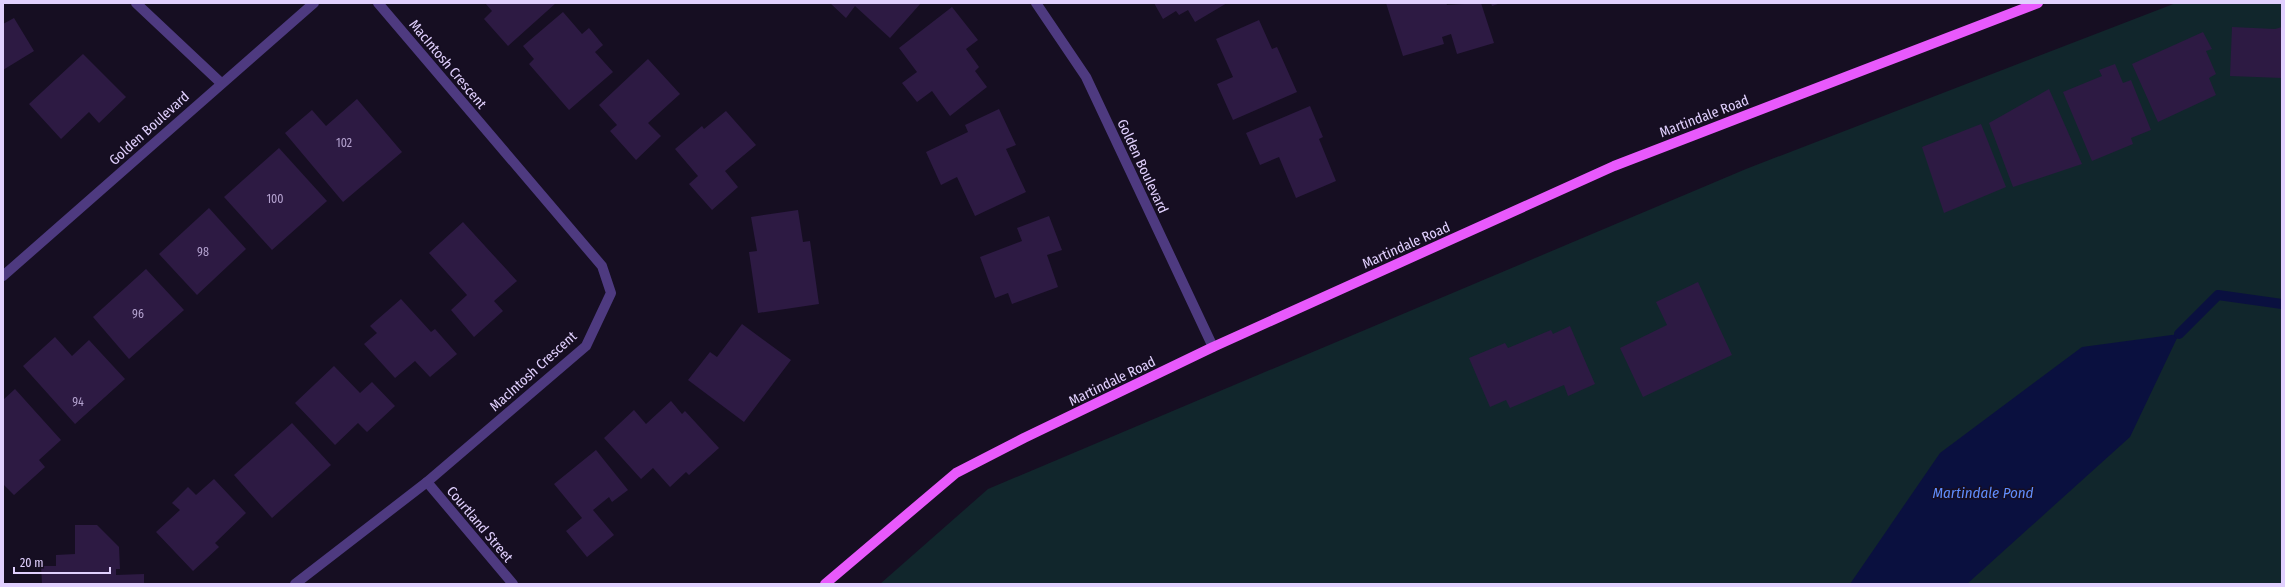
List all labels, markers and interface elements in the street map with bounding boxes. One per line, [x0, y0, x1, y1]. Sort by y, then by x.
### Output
street label: MacIntosh Crescent [405, 16, 490, 113]
street label: Golden Boulevard [106, 88, 193, 169]
street label: Martindale Road [1657, 92, 1751, 141]
street label: Golden Boulevard [1113, 116, 1172, 216]
house number: 102 [336, 136, 352, 150]
house number: 100 [266, 192, 284, 206]
street label: Martindale Road [1360, 219, 1453, 272]
house number: 98 [197, 245, 209, 259]
house number: 96 [132, 307, 144, 321]
street label: MacIntosh Crescent [486, 328, 581, 415]
street label: Martindale Road [1066, 353, 1158, 410]
house number: 94 [72, 395, 84, 409]
street label: Courtland Street [443, 483, 517, 566]
water label: Martindale Pond [1932, 484, 2034, 502]
scale bar [14, 549, 110, 575]
text: 20 m [20, 556, 44, 570]

